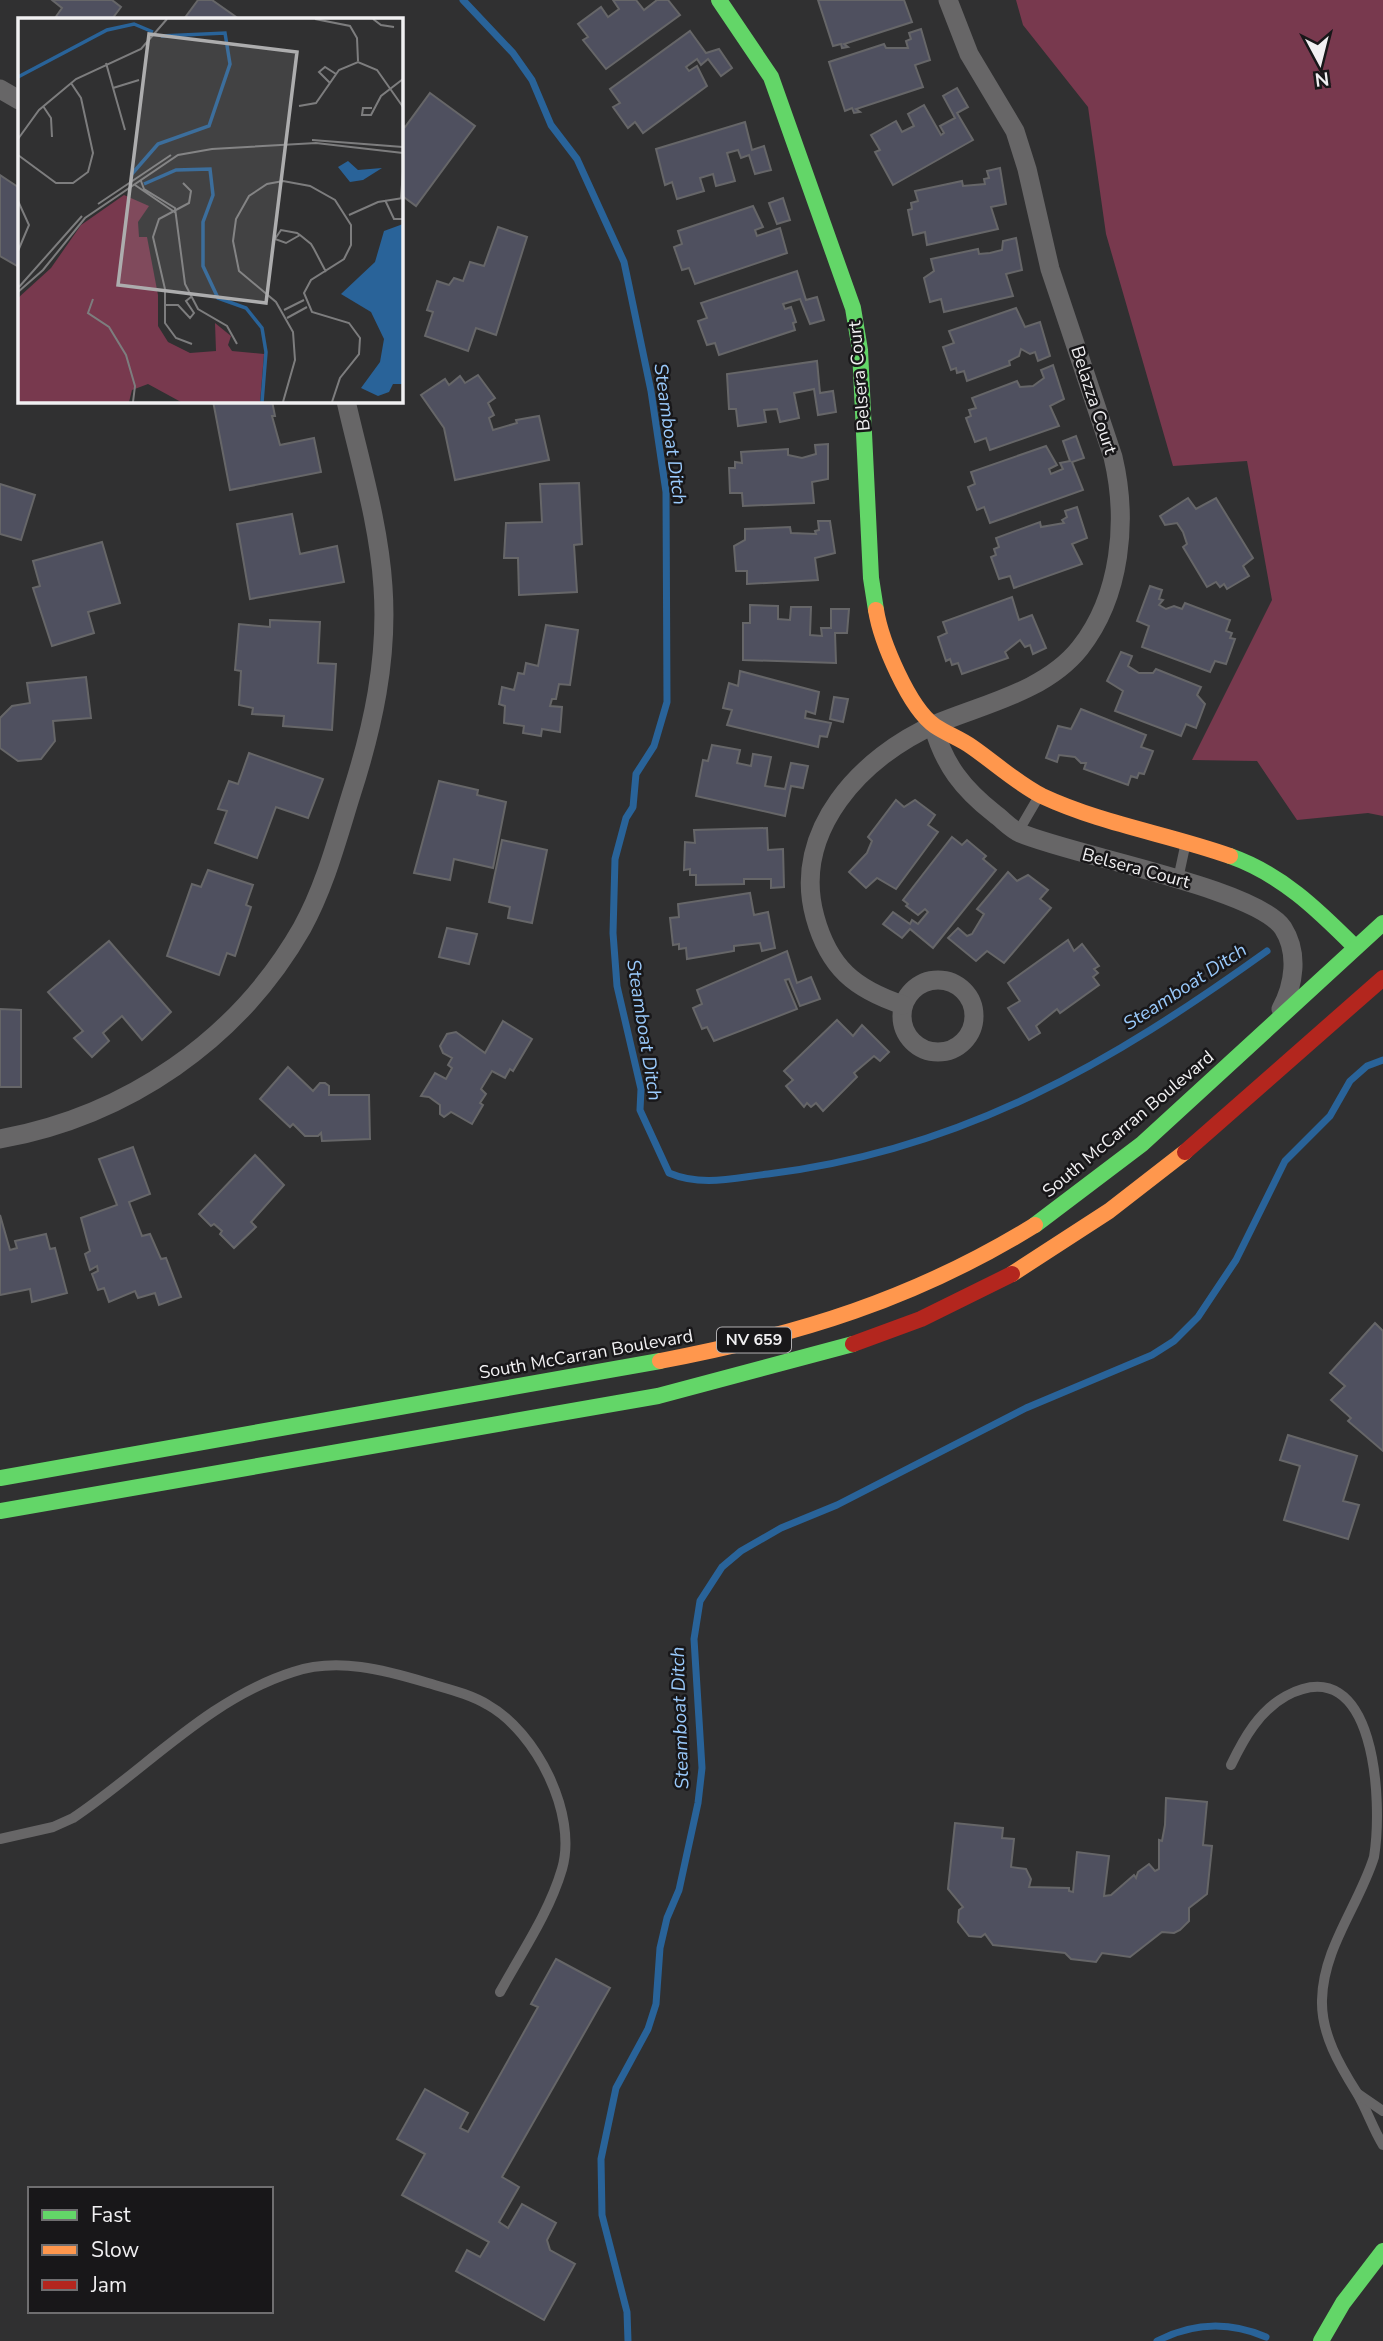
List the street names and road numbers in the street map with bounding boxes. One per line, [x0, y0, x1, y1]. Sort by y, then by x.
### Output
street label: Belsera Court [842, 319, 876, 432]
street label: Belazza Court [1065, 343, 1123, 458]
street label: Belsera Court [1080, 842, 1193, 894]
street label: South McCarran Boulevard [1037, 1045, 1219, 1203]
street label: South McCarran Boulevard [477, 1323, 695, 1385]
road number: NV 659 [717, 1328, 791, 1352]

